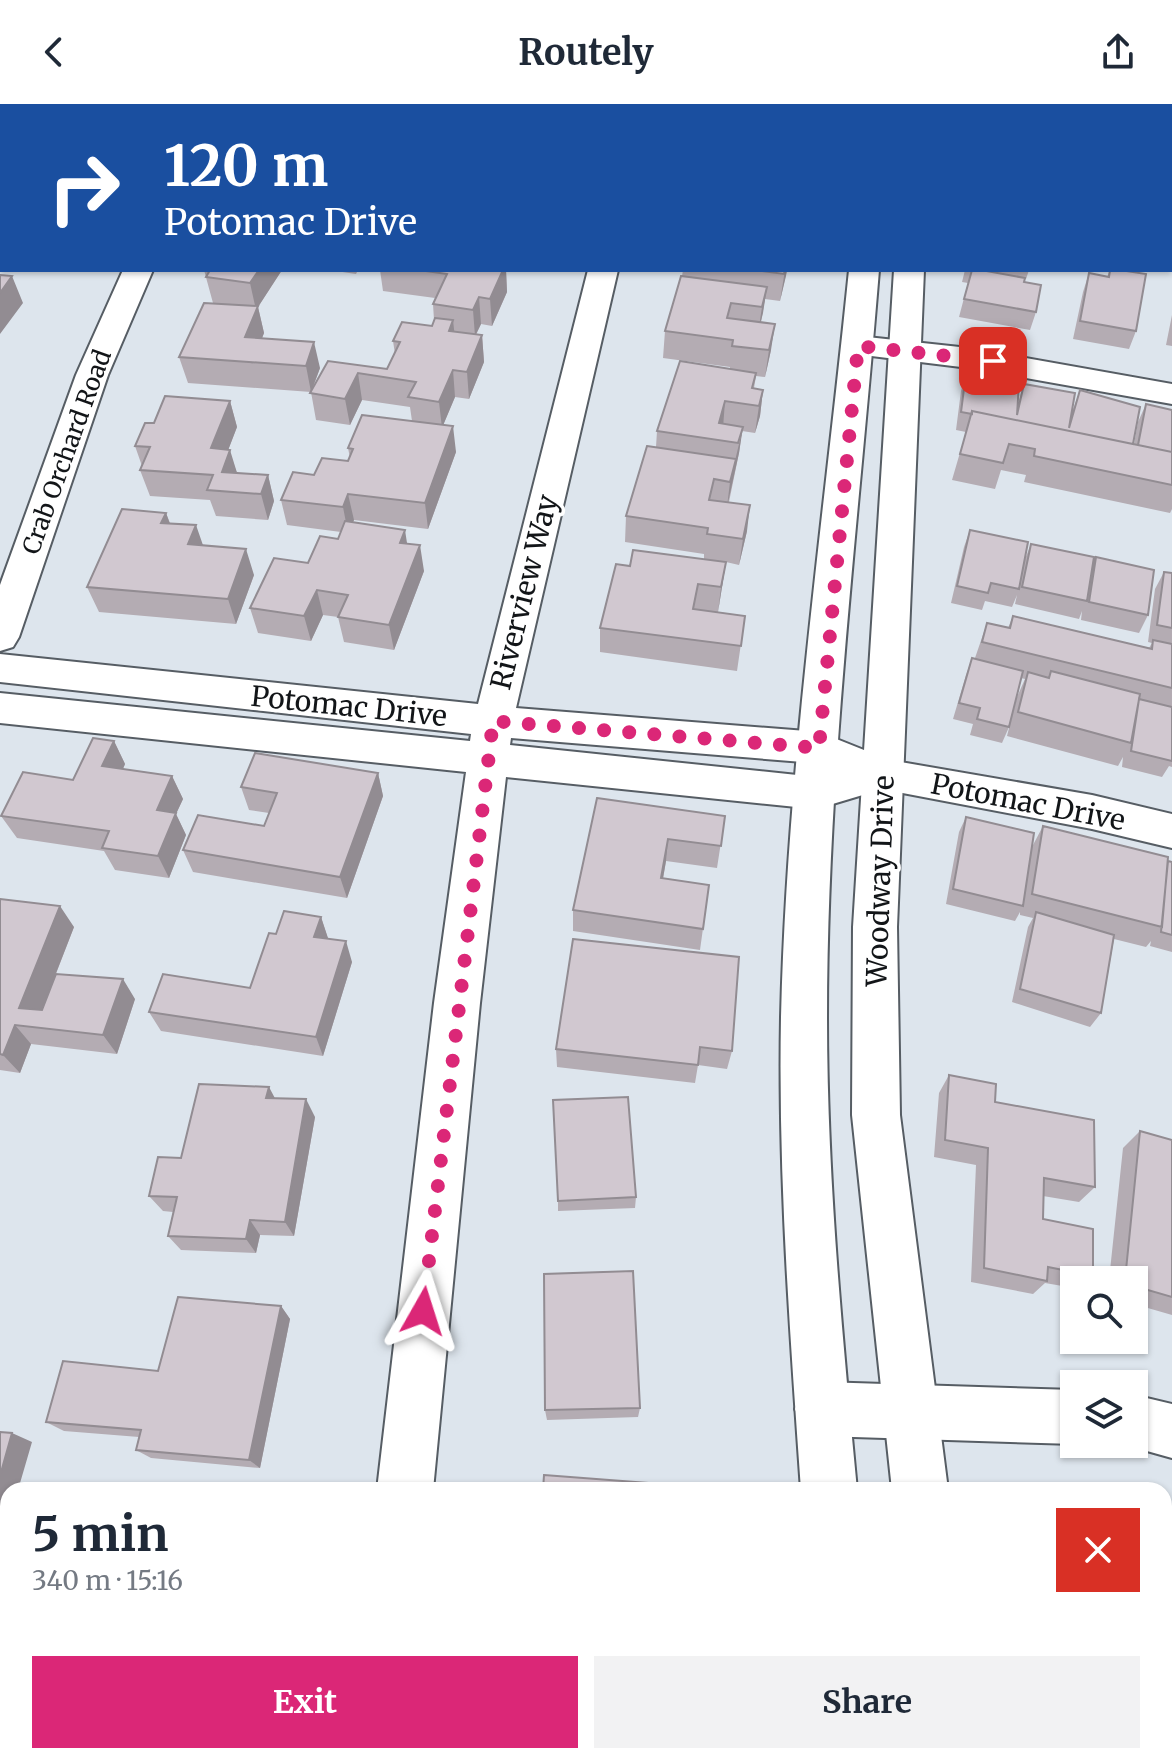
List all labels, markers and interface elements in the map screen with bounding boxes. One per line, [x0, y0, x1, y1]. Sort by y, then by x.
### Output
icon: back [32, 30, 76, 74]
text: Routely [518, 30, 654, 75]
icon: share [1096, 30, 1140, 74]
text: 120 m [164, 131, 328, 201]
icon: right [32, 136, 136, 240]
text: Potomac Drive [164, 200, 417, 245]
pin [959, 327, 1027, 395]
icon: arrive [971, 339, 1015, 383]
street label: Crab Orchard Road [15, 345, 118, 558]
street label: Riverview Way [482, 490, 566, 693]
street label: Potomac Drive [249, 678, 449, 734]
street label: Potomac Drive [928, 766, 1128, 838]
street label: Woodway Drive [858, 775, 902, 988]
map controls [1060, 1266, 1148, 1458]
button: search [1060, 1266, 1148, 1354]
position arrow [381, 1269, 465, 1353]
button: layers [1060, 1370, 1148, 1458]
text: 5 min [32, 1504, 169, 1564]
button: close [1056, 1508, 1140, 1592]
text: 340 m · 15:16 [32, 1564, 183, 1597]
button: Exit [32, 1656, 578, 1748]
button: Share [594, 1656, 1140, 1748]

